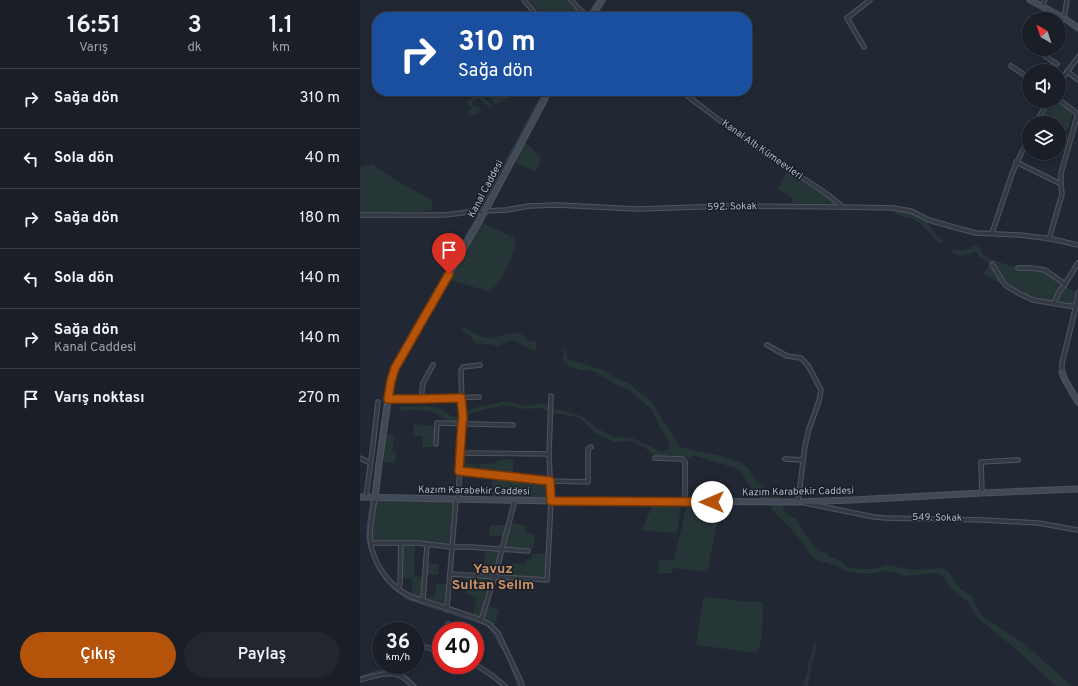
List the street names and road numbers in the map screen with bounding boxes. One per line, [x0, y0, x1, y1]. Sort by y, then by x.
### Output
street label: Kanal Altı Kümeevleri [719, 117, 805, 183]
street label: Kanal Caddesi [465, 158, 507, 220]
street label: 592. Sokak [707, 200, 757, 214]
street label: Kazım Karabekir Caddesi [418, 484, 530, 498]
street label: Kazım Karabekir Caddesi [742, 485, 854, 499]
street label: 549. Sokak [912, 511, 962, 525]

